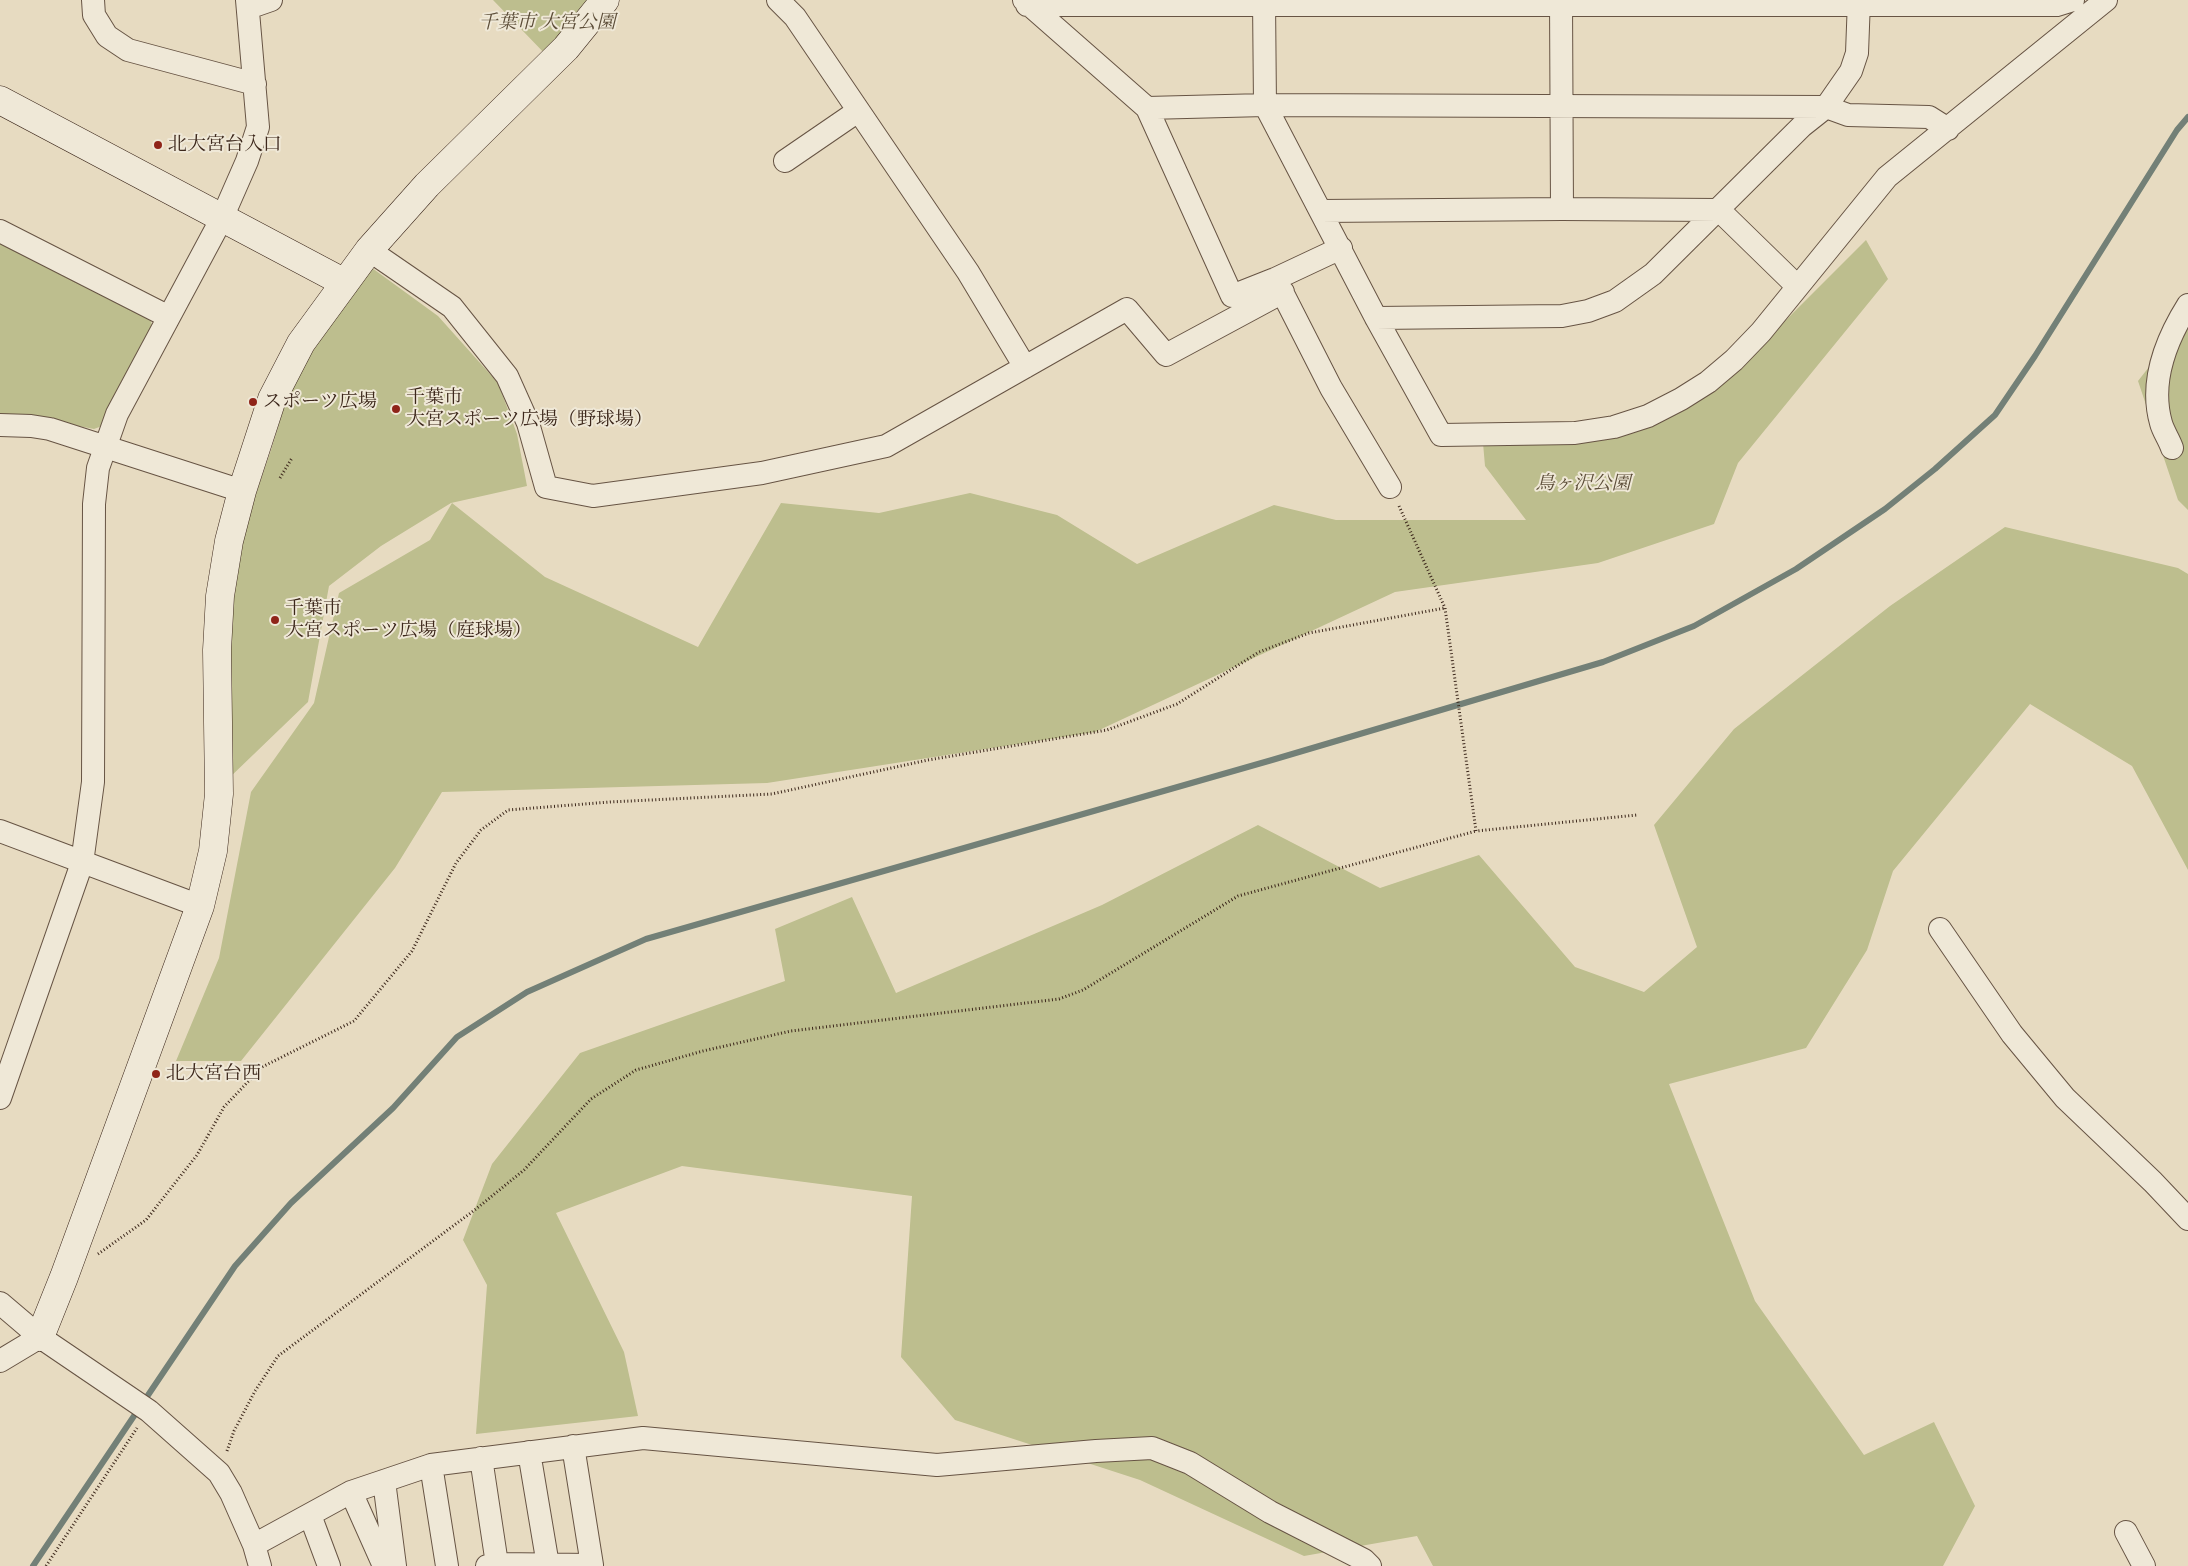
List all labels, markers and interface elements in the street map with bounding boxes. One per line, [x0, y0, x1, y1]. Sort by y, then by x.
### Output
park label: 千葉市 大宮公園 [479, 12, 615, 34]
place label: 北大宮台入口 [168, 134, 282, 156]
marker: 北大宮台入口 [152, 139, 164, 151]
place label: 千葉市 大宮スポーツ広場（野球場） [406, 387, 653, 431]
place label: スポーツ広場 [263, 391, 377, 413]
marker: スポーツ広場 [247, 396, 259, 408]
marker: 千葉市 大宮スポーツ広場（野球場） [390, 403, 402, 415]
park label: 鳥ヶ沢公園 [1536, 473, 1630, 495]
place label: 千葉市 大宮スポーツ広場（庭球場） [285, 598, 532, 642]
marker: 千葉市 大宮スポーツ広場（庭球場） [269, 614, 281, 626]
place label: 北大宮台西 [166, 1063, 261, 1085]
marker: 北大宮台西 [150, 1068, 162, 1080]

